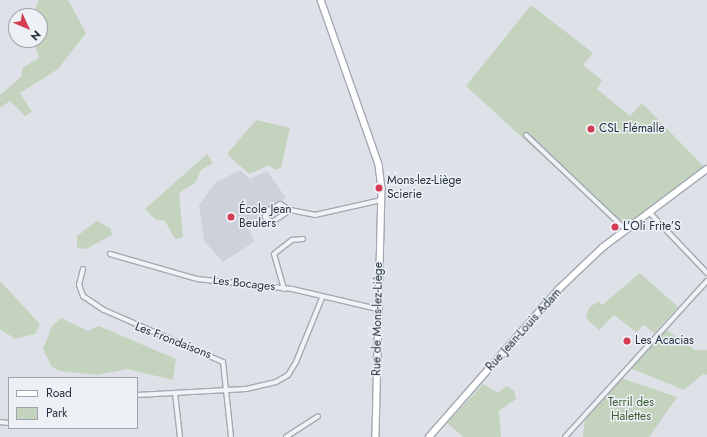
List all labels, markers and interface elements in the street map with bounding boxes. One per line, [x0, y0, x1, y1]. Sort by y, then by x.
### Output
north arrow [8, 8, 48, 48]
text: N [27, 27, 45, 44]
place label: CSL Flémalle [599, 122, 665, 136]
marker: CSL Flémalle [586, 124, 596, 134]
place label: Mons-lez-Liège Scierie [387, 174, 461, 202]
marker: Mons-lez-Liège Scierie [374, 183, 384, 193]
place label: École Jean Beulers [239, 203, 292, 231]
marker: École Jean Beulers [226, 212, 236, 222]
place label: L’Oli Frite’S [623, 220, 681, 234]
marker: L’Oli Frite’S [610, 222, 620, 232]
street label: Rue de Mons-lez-Liège [370, 262, 386, 376]
street label: Les Bocages [212, 274, 276, 294]
street label: Rue Jean-Louis Adam [483, 286, 565, 374]
street label: Les Frondaisons [133, 320, 213, 362]
place label: Les Acacias [635, 334, 694, 348]
marker: Les Acacias [622, 336, 632, 346]
legend [8, 377, 138, 429]
text: Road [46, 384, 72, 402]
park label: Terril des Halettes [608, 396, 654, 424]
text: Park [46, 404, 67, 422]

